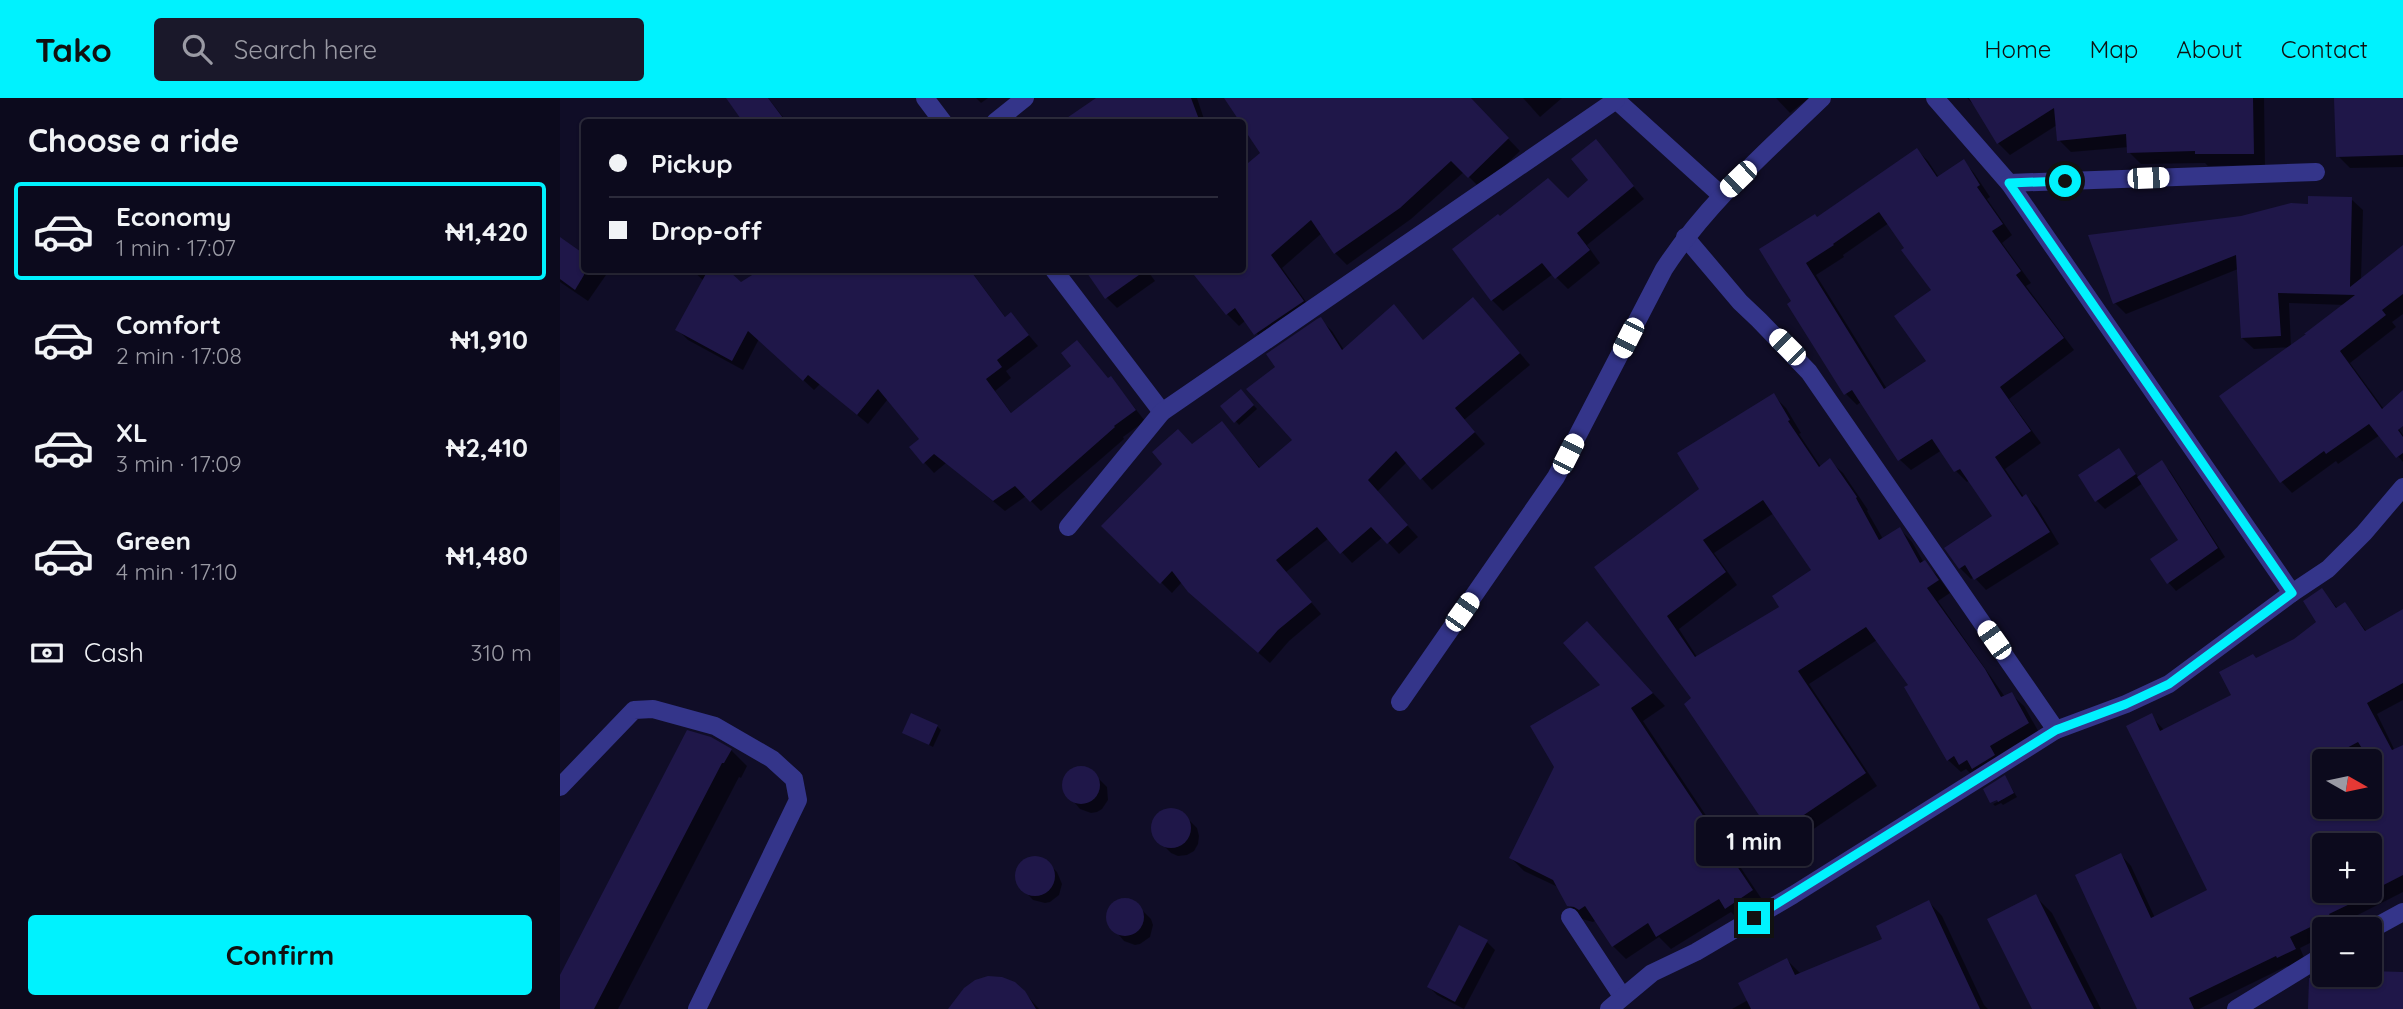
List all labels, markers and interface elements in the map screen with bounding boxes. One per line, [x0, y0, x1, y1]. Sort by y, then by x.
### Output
search box [154, 18, 644, 81]
text: Tako [35, 29, 112, 70]
icon: search [178, 30, 216, 68]
text: Search here [234, 33, 377, 66]
text: Home [1984, 34, 2051, 64]
text: Map [2089, 34, 2138, 64]
text: About [2176, 34, 2243, 64]
text: Contact [2281, 34, 2368, 64]
text: Choose a ride [28, 120, 240, 160]
text: Pickup [651, 147, 733, 180]
car [1716, 157, 1761, 201]
route start [2049, 165, 2081, 197]
car [2127, 167, 2170, 189]
icon: car [32, 200, 95, 263]
text: Economy [116, 200, 231, 233]
text: Drop-off [651, 214, 762, 247]
text: ₦1,420 [446, 215, 528, 248]
text: 1 min · 17:07 [116, 233, 236, 262]
icon: car [32, 308, 95, 371]
text: Comfort [116, 308, 221, 341]
car [1610, 315, 1647, 361]
text: ₦1,910 [451, 323, 528, 356]
car [1765, 325, 1810, 369]
text: 2 min · 17:08 [116, 341, 242, 370]
icon: car [32, 416, 95, 479]
text: XL [116, 416, 148, 449]
text: ₦2,410 [446, 431, 528, 464]
car [1550, 431, 1587, 477]
text: 3 min · 17:09 [116, 449, 242, 478]
icon: car [32, 524, 95, 587]
text: Green [116, 524, 191, 557]
text: ₦1,480 [446, 539, 528, 572]
text: 4 min · 17:10 [116, 557, 237, 586]
car [1442, 589, 1483, 635]
car [1974, 617, 2015, 663]
icon: cash [28, 634, 66, 672]
text: Cash [84, 636, 144, 669]
text: 310 m [470, 638, 532, 667]
north arrow [2312, 749, 2382, 819]
map controls [2312, 749, 2382, 987]
callout: 1 min [1696, 816, 1812, 866]
text: 1 min [1726, 827, 1782, 856]
button: + [2312, 833, 2382, 903]
route end [1738, 902, 1770, 934]
button: Confirm [28, 915, 532, 995]
button: − [2312, 917, 2382, 987]

